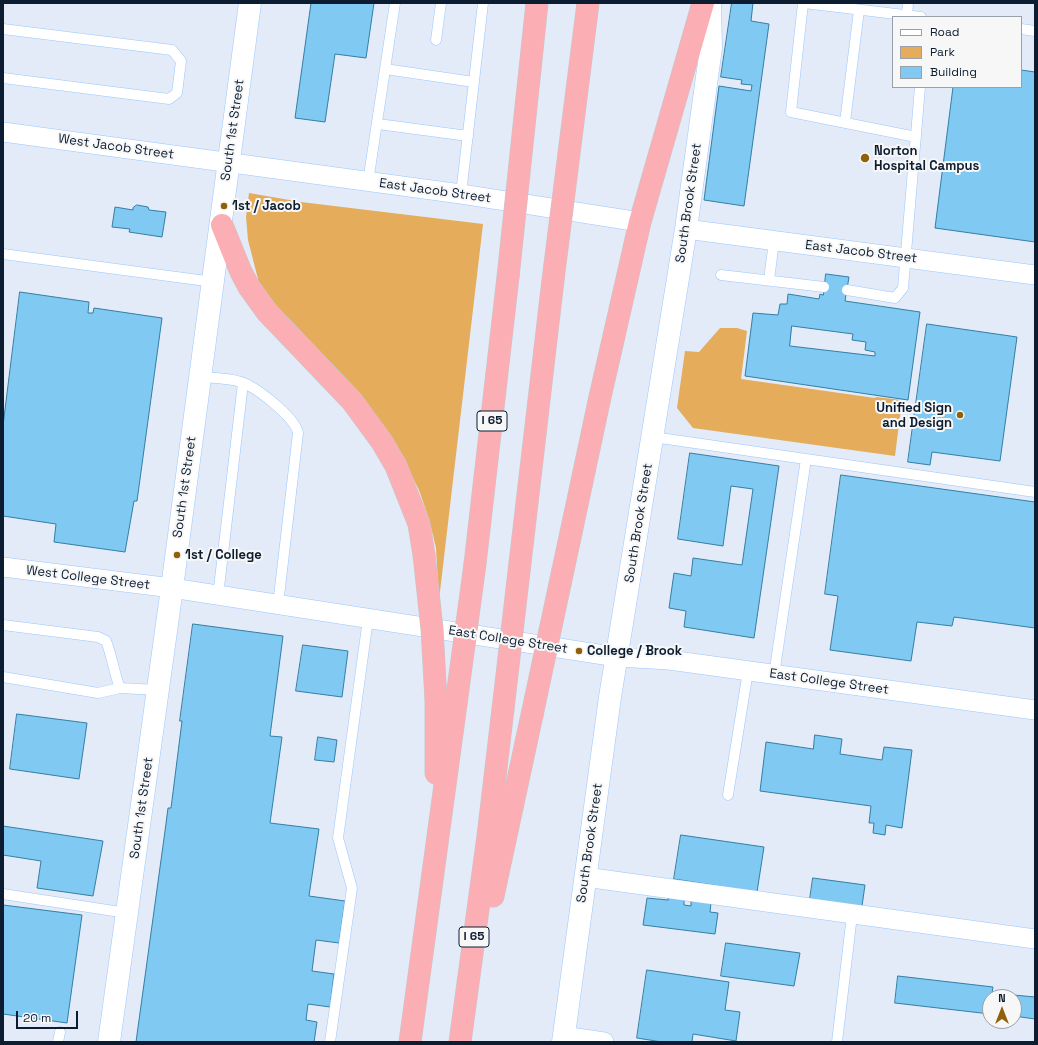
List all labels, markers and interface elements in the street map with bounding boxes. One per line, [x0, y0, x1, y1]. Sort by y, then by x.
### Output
legend [892, 16, 1022, 88]
text: Road [930, 24, 959, 40]
text: Park [930, 44, 955, 60]
text: Building [930, 64, 977, 80]
street label: South 1st Street [218, 78, 248, 182]
street label: West Jacob Street [57, 131, 175, 163]
street label: South Brook Street [673, 142, 705, 264]
place label: Norton Hospital Campus [874, 143, 979, 174]
marker: Norton Hospital Campus [859, 152, 871, 164]
street label: East Jacob Street [378, 175, 492, 207]
place label: 1st / Jacob [232, 198, 301, 214]
marker: 1st / Jacob [219, 201, 229, 211]
street label: East Jacob Street [804, 237, 918, 267]
place label: Unified Sign and Design [876, 400, 952, 431]
marker: Unified Sign and Design [955, 410, 965, 420]
road number: I 65 [477, 411, 507, 431]
street label: South 1st Street [170, 435, 200, 539]
street label: South Brook Street [622, 462, 656, 584]
place label: 1st / College [185, 547, 262, 563]
marker: 1st / College [172, 550, 182, 560]
street label: West College Street [25, 563, 151, 593]
street label: East College Street [447, 623, 569, 657]
place label: College / Brook [587, 643, 682, 659]
marker: College / Brook [574, 646, 584, 656]
street label: East College Street [768, 666, 890, 698]
street label: South 1st Street [127, 756, 157, 860]
street label: South Brook Street [574, 782, 606, 904]
road number: I 65 [459, 927, 489, 947]
north arrow [982, 989, 1022, 1029]
text: N [998, 991, 1006, 1005]
scale bar [18, 1003, 80, 1029]
text: 20 m [23, 1010, 51, 1026]

